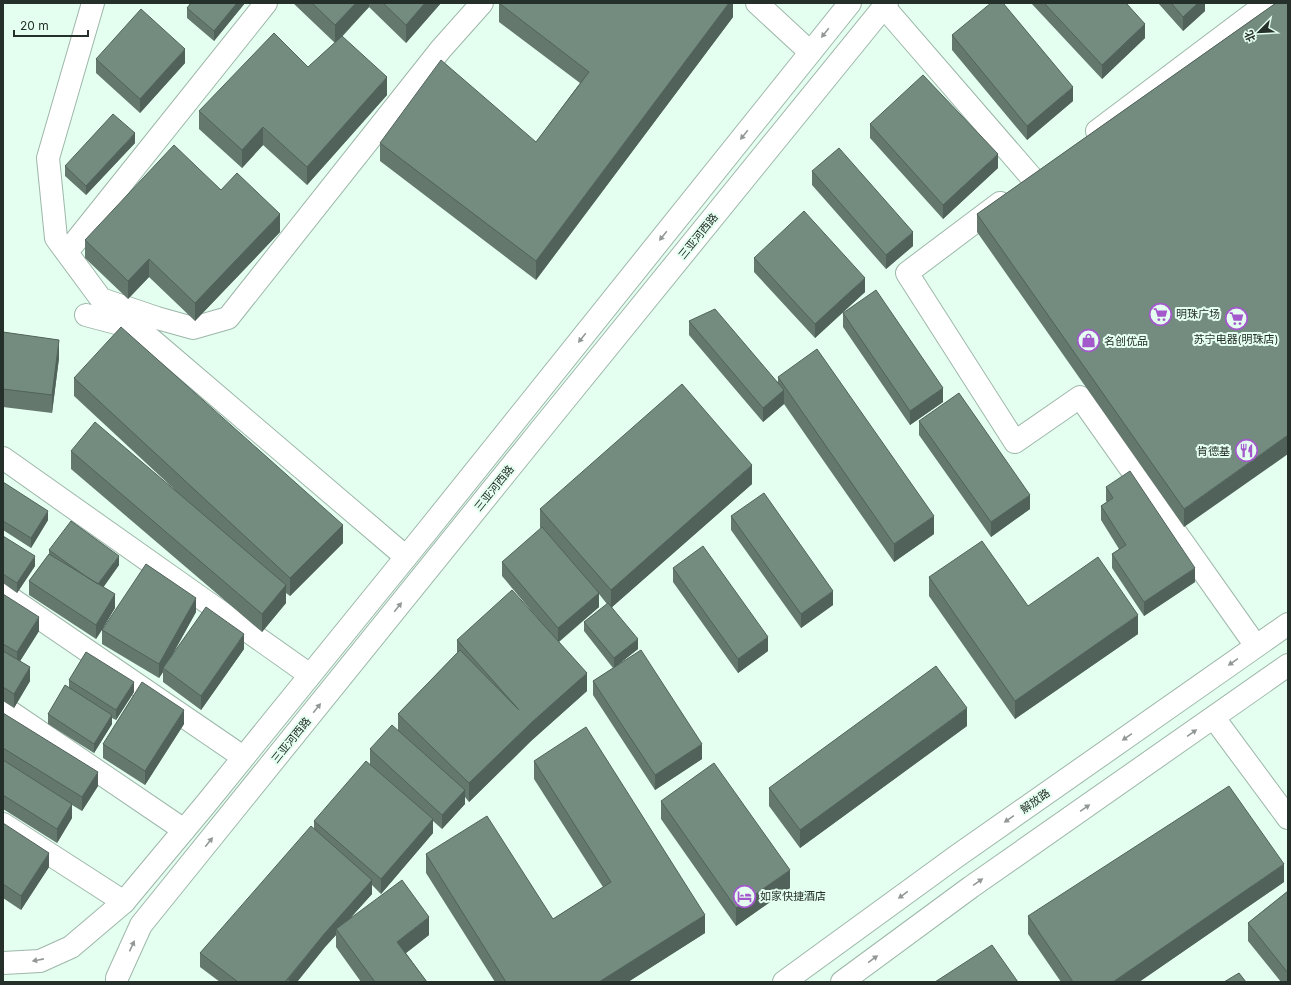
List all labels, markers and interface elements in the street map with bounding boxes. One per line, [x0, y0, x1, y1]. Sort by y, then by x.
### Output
scale bar [14, 12, 88, 38]
north arrow [1239, 12, 1279, 52]
text: 20 m [20, 18, 49, 33]
one-way arrow [821, 28, 830, 39]
text: 北 [1241, 28, 1258, 44]
one-way arrow [740, 129, 748, 140]
street label: 三亚河西路 [675, 210, 721, 262]
one-way arrow [658, 231, 667, 242]
supermarket icon: 明珠广场 [1148, 301, 1174, 327]
supermarket icon: 苏宁电器(明珠店) [1223, 306, 1249, 332]
place label: 明珠广场 [1176, 307, 1220, 321]
shop icon: 名创优品 [1075, 328, 1101, 354]
one-way arrow [577, 332, 586, 343]
place label: 苏宁电器(明珠店) [1193, 332, 1279, 346]
place label: 名创优品 [1104, 334, 1148, 348]
restaurant icon: 肯德基 [1233, 438, 1259, 464]
place label: 肯德基 [1197, 444, 1230, 458]
street label: 三亚河西路 [471, 462, 517, 514]
one-way arrow [394, 601, 403, 612]
one-way arrow [1228, 658, 1238, 666]
one-way arrow [312, 703, 321, 714]
street label: 三亚河西路 [268, 714, 314, 766]
one-way arrow [1186, 729, 1197, 737]
one-way arrow [1121, 733, 1132, 741]
street label: 解放路 [1017, 786, 1053, 816]
one-way arrow [1080, 804, 1090, 812]
one-way arrow [1004, 815, 1014, 823]
one-way arrow [204, 837, 213, 848]
one-way arrow [973, 878, 984, 886]
hotel icon: 如家快捷酒店 [731, 883, 757, 909]
place label: 如家快捷酒店 [760, 889, 826, 903]
one-way arrow [898, 891, 909, 899]
one-way arrow [129, 941, 135, 952]
one-way arrow [868, 955, 879, 963]
one-way arrow [32, 957, 44, 963]

